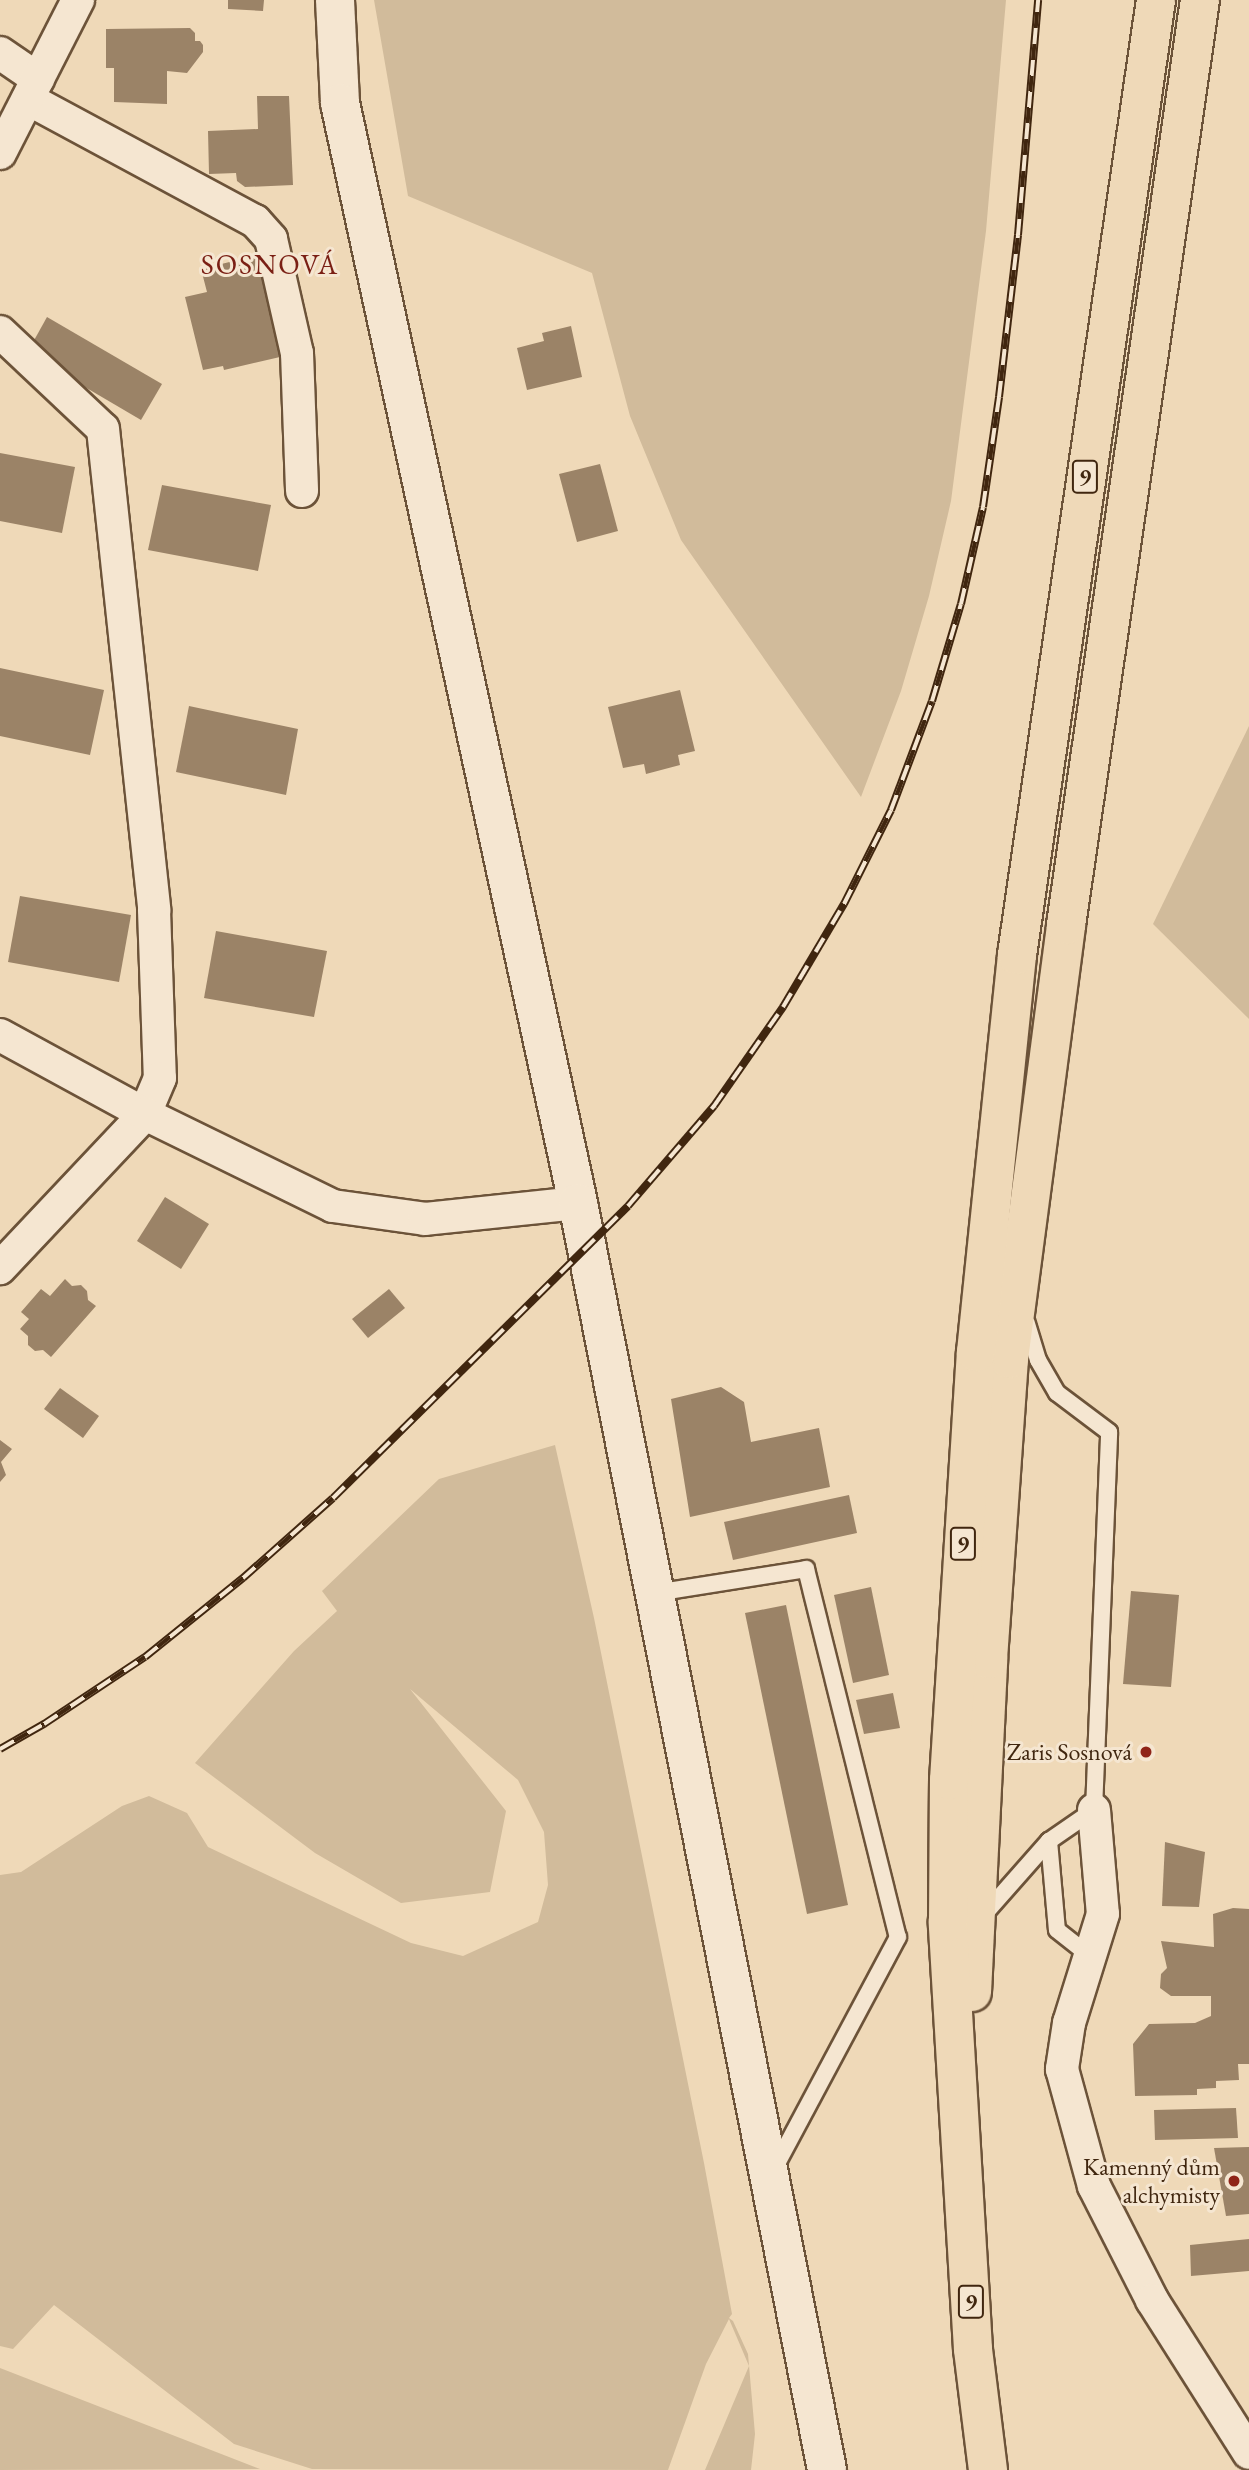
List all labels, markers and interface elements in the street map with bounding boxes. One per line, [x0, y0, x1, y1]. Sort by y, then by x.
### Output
district label: SOSNOVÁ [202, 247, 338, 281]
road number: 9 [1071, 457, 1099, 496]
road number: 9 [949, 1525, 977, 1564]
place label: Zaris Sosnová [1007, 1738, 1132, 1766]
marker: Zaris Sosnová [1138, 1744, 1154, 1760]
place label: Kamenný dům alchymisty [1083, 2153, 1220, 2209]
marker: Kamenný dům alchymisty [1226, 2173, 1242, 2189]
road number: 9 [957, 2282, 985, 2322]

